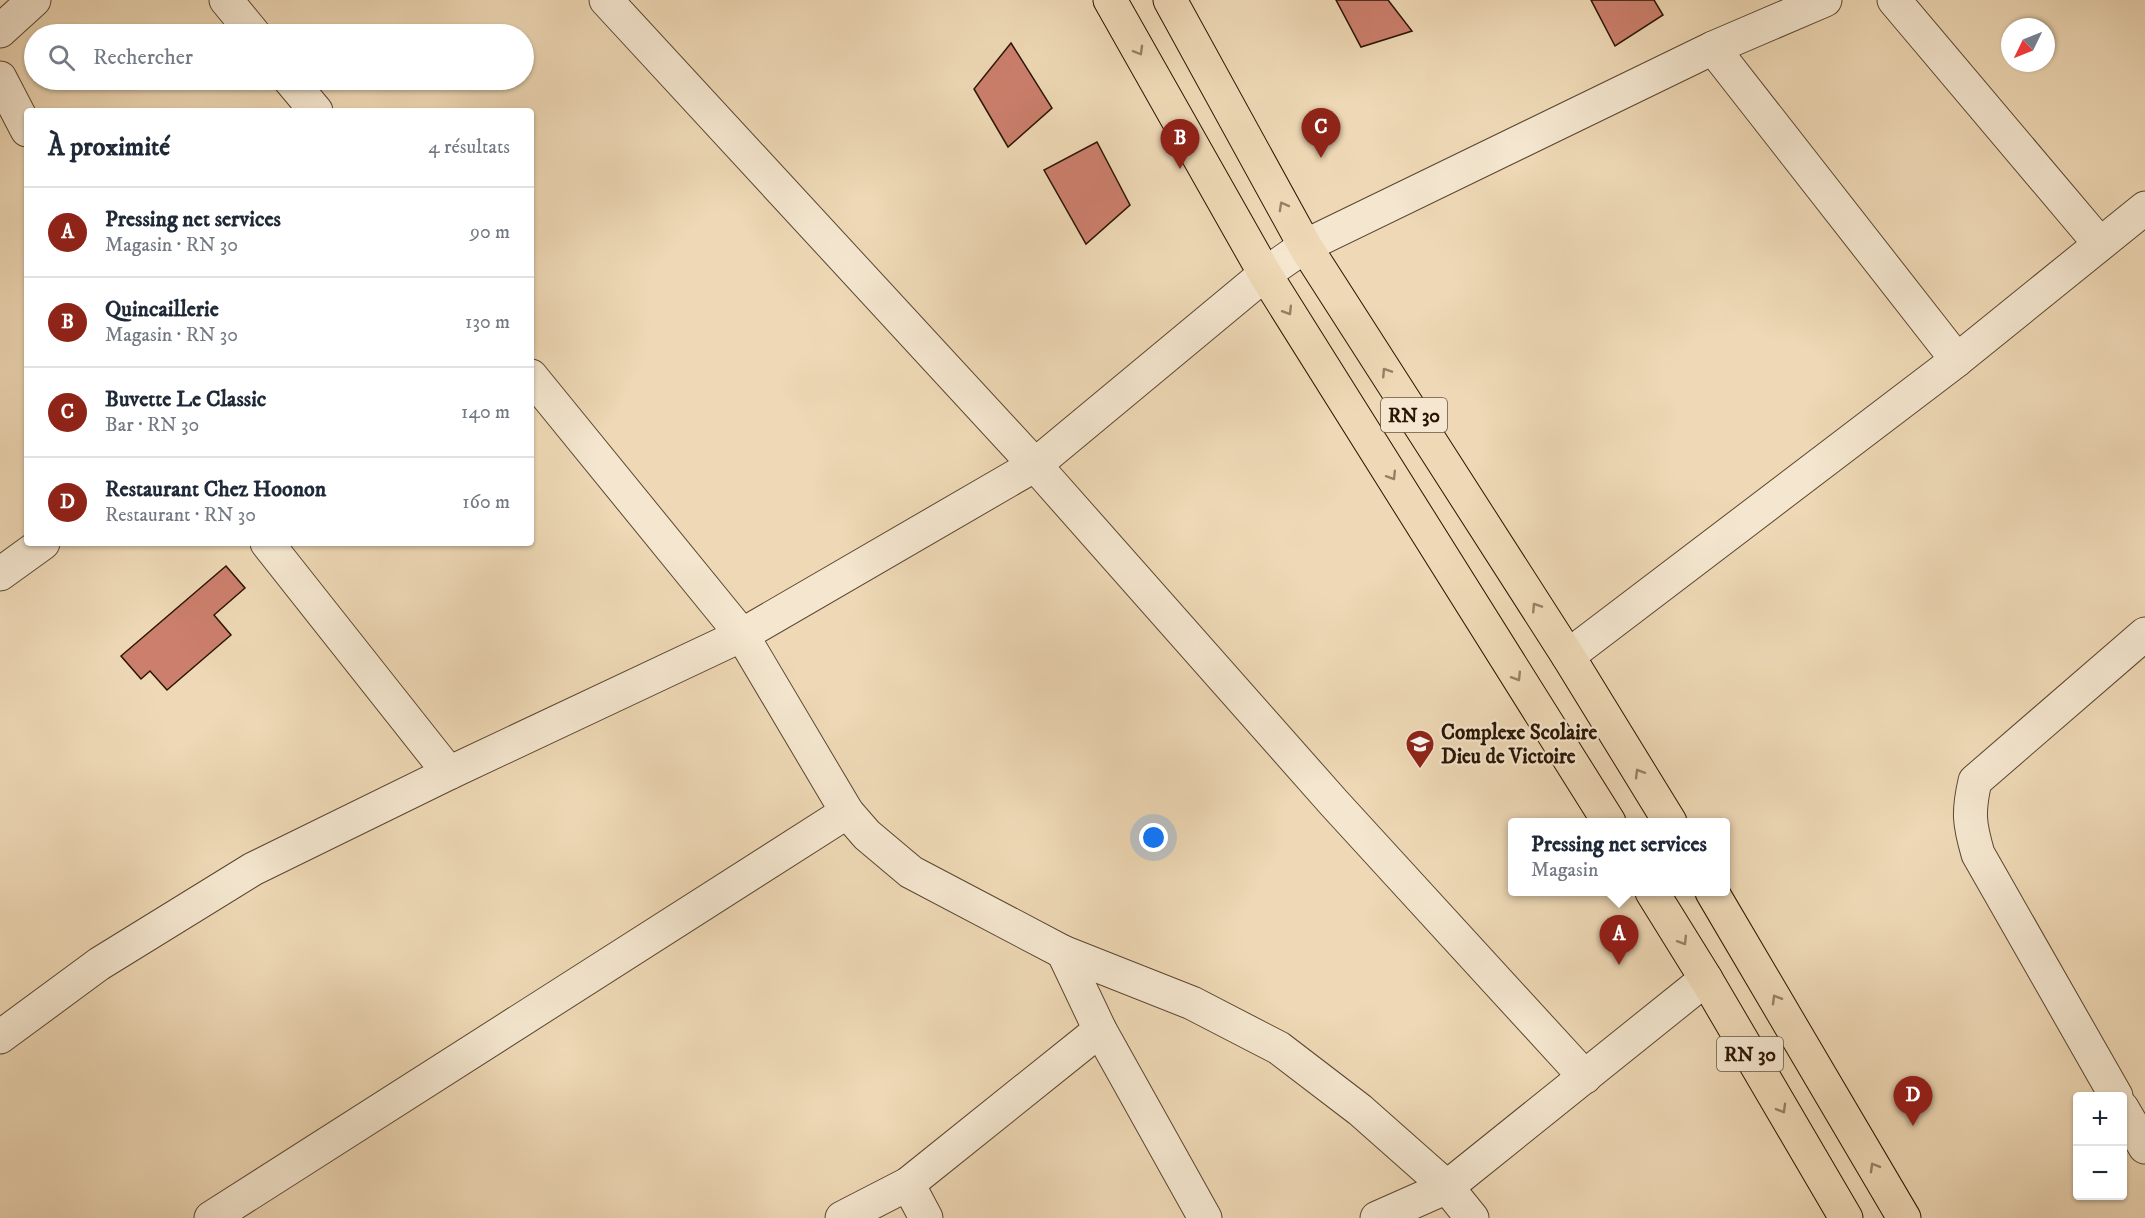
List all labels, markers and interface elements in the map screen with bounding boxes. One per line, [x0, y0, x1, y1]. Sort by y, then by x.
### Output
north arrow [2001, 18, 2055, 72]
search box [24, 24, 534, 90]
icon: search [45, 41, 78, 74]
text: Rechercher [93, 44, 193, 71]
one-way arrow [1132, 45, 1143, 55]
pin: C [1302, 108, 1340, 158]
pin: B [1160, 120, 1200, 169]
text: À proximité [48, 131, 170, 164]
text: 4 résultats [428, 135, 510, 160]
one-way arrow [1279, 202, 1291, 212]
text: Pressing net services [105, 206, 281, 233]
text: A [61, 220, 74, 245]
text: 90 m [470, 220, 510, 245]
text: Magasin · RN 30 [105, 233, 238, 258]
text: Quincaillerie [105, 296, 219, 323]
one-way arrow [1281, 305, 1293, 315]
text: B [61, 310, 74, 335]
text: 130 m [465, 310, 510, 335]
text: Magasin · RN 30 [105, 323, 238, 348]
one-way arrow [1382, 368, 1393, 379]
text: Buvette Le Classic [105, 386, 266, 413]
road number: RN 30 [1381, 398, 1447, 432]
text: C [61, 400, 74, 425]
text: 140 m [461, 400, 510, 425]
text: Bar · RN 30 [105, 413, 199, 438]
one-way arrow [1384, 470, 1396, 480]
text: Restaurant Chez Hoonon [105, 476, 326, 503]
text: D [60, 490, 75, 515]
text: 160 m [462, 490, 510, 515]
text: Restaurant · RN 30 [105, 503, 256, 528]
one-way arrow [1532, 603, 1544, 613]
one-way arrow [1510, 671, 1522, 681]
place label: Complexe Scolaire Dieu de Victoire [1441, 720, 1597, 770]
school or university icon: Complexe Scolaire Dieu de Victoire [1404, 728, 1436, 770]
one-way arrow [1635, 769, 1647, 779]
popup [1508, 818, 1730, 896]
your location [1139, 823, 1168, 852]
text: Pressing net services [1531, 831, 1707, 858]
text: Magasin [1531, 858, 1598, 883]
pin: A [1600, 916, 1638, 965]
one-way arrow [1675, 935, 1687, 945]
one-way arrow [1772, 995, 1783, 1005]
road number: RN 30 [1717, 1037, 1783, 1071]
pin: D [1894, 1076, 1932, 1126]
map controls [2073, 1092, 2127, 1200]
button: + [2073, 1092, 2127, 1146]
one-way arrow [1775, 1103, 1787, 1113]
button: − [2073, 1146, 2127, 1200]
one-way arrow [1870, 1163, 1881, 1174]

